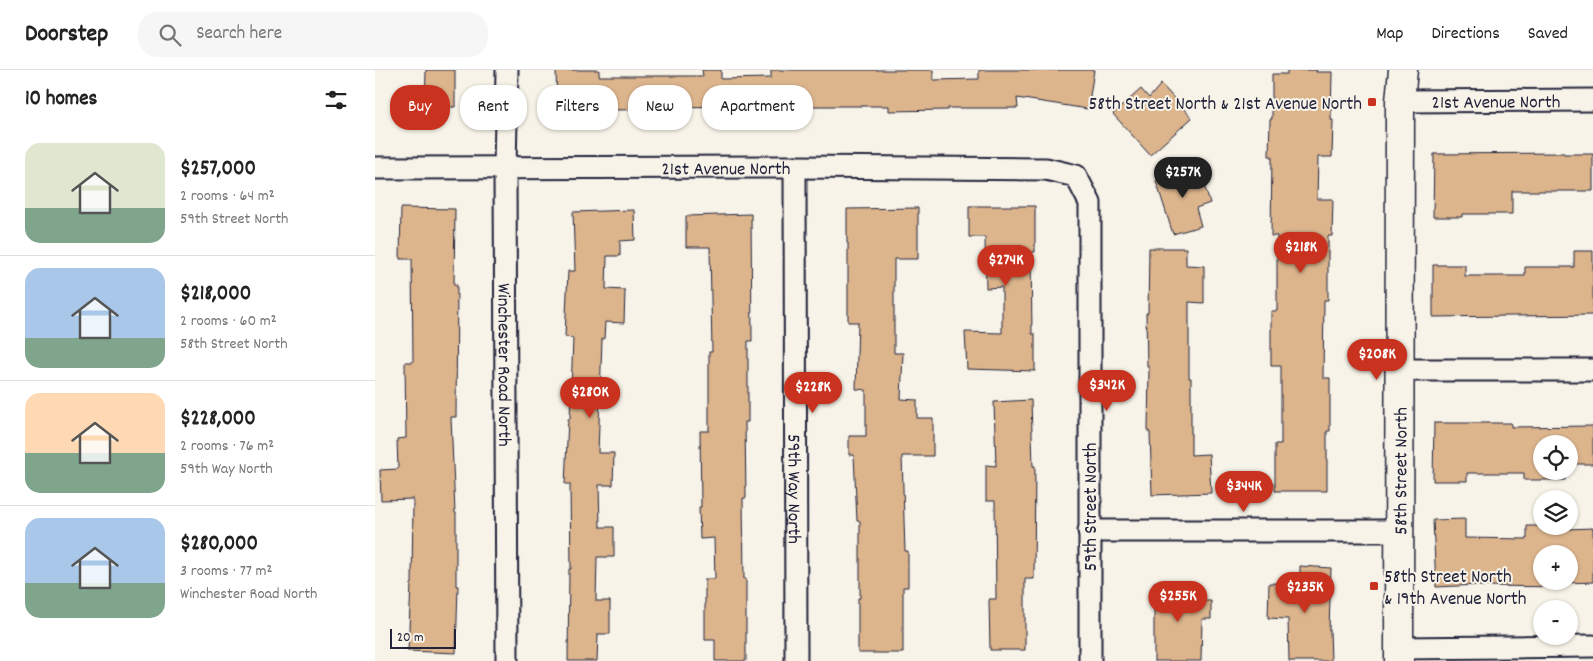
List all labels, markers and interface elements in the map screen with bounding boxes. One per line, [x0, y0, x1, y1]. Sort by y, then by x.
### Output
search box [138, 12, 488, 57]
text: Doorstep [25, 18, 108, 52]
icon: search [156, 21, 184, 49]
text: Search here [196, 21, 282, 48]
text: Map [1376, 22, 1403, 47]
text: Directions [1431, 22, 1500, 47]
text: Saved [1528, 22, 1568, 47]
text: 10 homes [25, 85, 97, 115]
chip: Buy [390, 85, 450, 130]
chip: Rent [460, 85, 527, 130]
chip: Filters [537, 85, 618, 130]
chip: New [628, 85, 692, 130]
chip: Apartment [702, 85, 813, 130]
icon: filters [322, 86, 350, 114]
street label: 21st Avenue North [1431, 90, 1561, 118]
place label: 58th Street North & 21st Avenue North [1089, 92, 1362, 119]
marker: 58th Street North & 21st Avenue North [1366, 96, 1378, 108]
text: $257,000 [180, 155, 256, 185]
pin: $257K [1148, 156, 1218, 199]
street label: 21st Avenue North [662, 157, 790, 184]
text: $257K [1165, 161, 1201, 184]
icon: home [65, 163, 125, 223]
text: 2 rooms · 64 m² [180, 185, 275, 208]
text: 59th Street North [180, 208, 288, 231]
pin: $218K [1266, 232, 1336, 274]
text: $218K [1285, 236, 1317, 259]
pin: $274K [971, 244, 1041, 287]
text: $274K [988, 249, 1024, 272]
text: $218,000 [180, 280, 251, 310]
street label: Winchester Road North [488, 283, 516, 447]
icon: home [65, 288, 125, 348]
text: 2 rooms · 60 m² [180, 310, 277, 333]
text: 58th Street North [180, 333, 287, 356]
pin: $208K [1342, 338, 1412, 381]
text: $208K [1358, 343, 1396, 366]
pin: $342K [1072, 370, 1142, 412]
pin: $228K [778, 372, 848, 414]
text: $342K [1089, 374, 1125, 397]
pin: $280K [555, 376, 625, 419]
text: $228K [795, 376, 831, 399]
text: $280K [571, 381, 609, 404]
text: $228,000 [180, 405, 256, 435]
street label: 58th Street North [1389, 407, 1416, 535]
icon: home [65, 413, 125, 473]
street label: 59th Way North [779, 434, 806, 544]
text: 2 rooms · 76 m² [180, 435, 274, 458]
map controls [1533, 435, 1578, 645]
button: locate [1533, 435, 1578, 480]
street label: 59th Street North [1079, 443, 1106, 571]
text: 59th Way North [180, 458, 273, 481]
pin: $344K [1209, 470, 1279, 513]
text: $344K [1226, 475, 1262, 498]
button: layers [1533, 490, 1578, 535]
text: $280,000 [180, 530, 258, 560]
icon: home [65, 538, 125, 598]
button: + [1533, 545, 1578, 590]
text: 3 rooms · 77 m² [180, 560, 272, 583]
place label: 58th Street North & 19th Avenue North [1384, 565, 1527, 614]
pin: $235K [1270, 572, 1340, 614]
text: $235K [1286, 576, 1324, 599]
pin: $255K [1143, 580, 1213, 623]
marker: 58th Street North & 19th Avenue North [1368, 580, 1380, 592]
text: Winchester Road North [180, 583, 317, 606]
text: $255K [1159, 585, 1197, 608]
button: − [1533, 600, 1578, 645]
scale bar [390, 626, 456, 649]
text: 20 m [397, 628, 424, 648]

